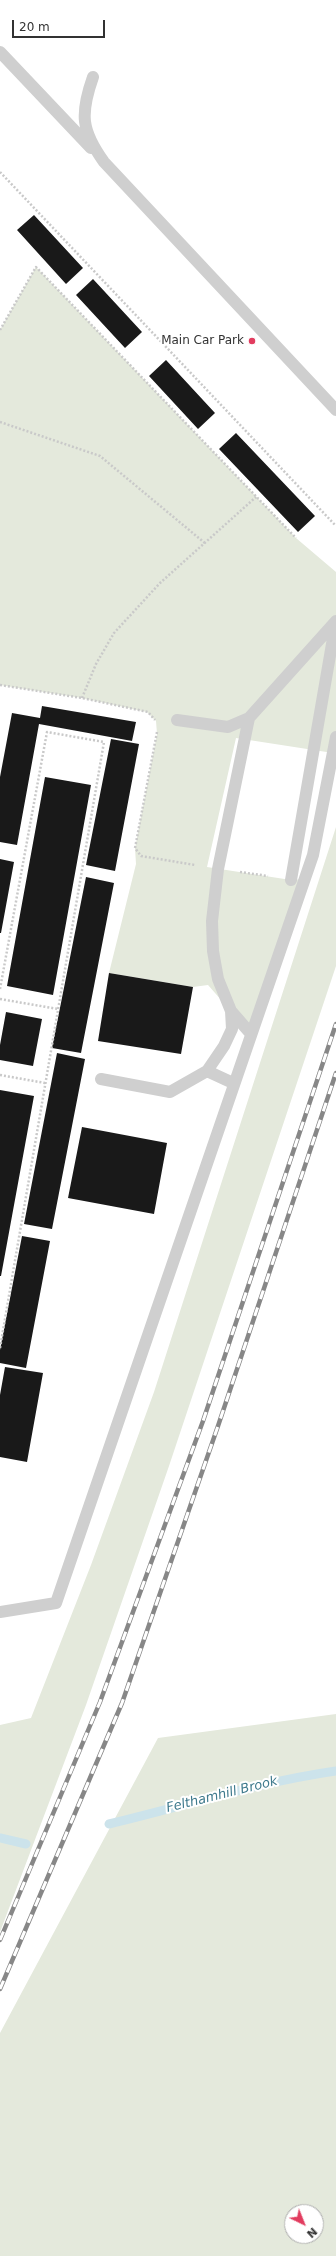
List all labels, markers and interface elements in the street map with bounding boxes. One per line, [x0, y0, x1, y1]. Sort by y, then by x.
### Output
scale bar [14, 12, 107, 38]
text: 20 m [19, 20, 50, 34]
place label: Main Car Park [161, 334, 244, 348]
marker: Main Car Park [247, 336, 257, 346]
water label: Felthamhill Brook [165, 1774, 279, 1816]
north arrow [284, 2204, 324, 2244]
text: N [304, 2225, 320, 2240]

